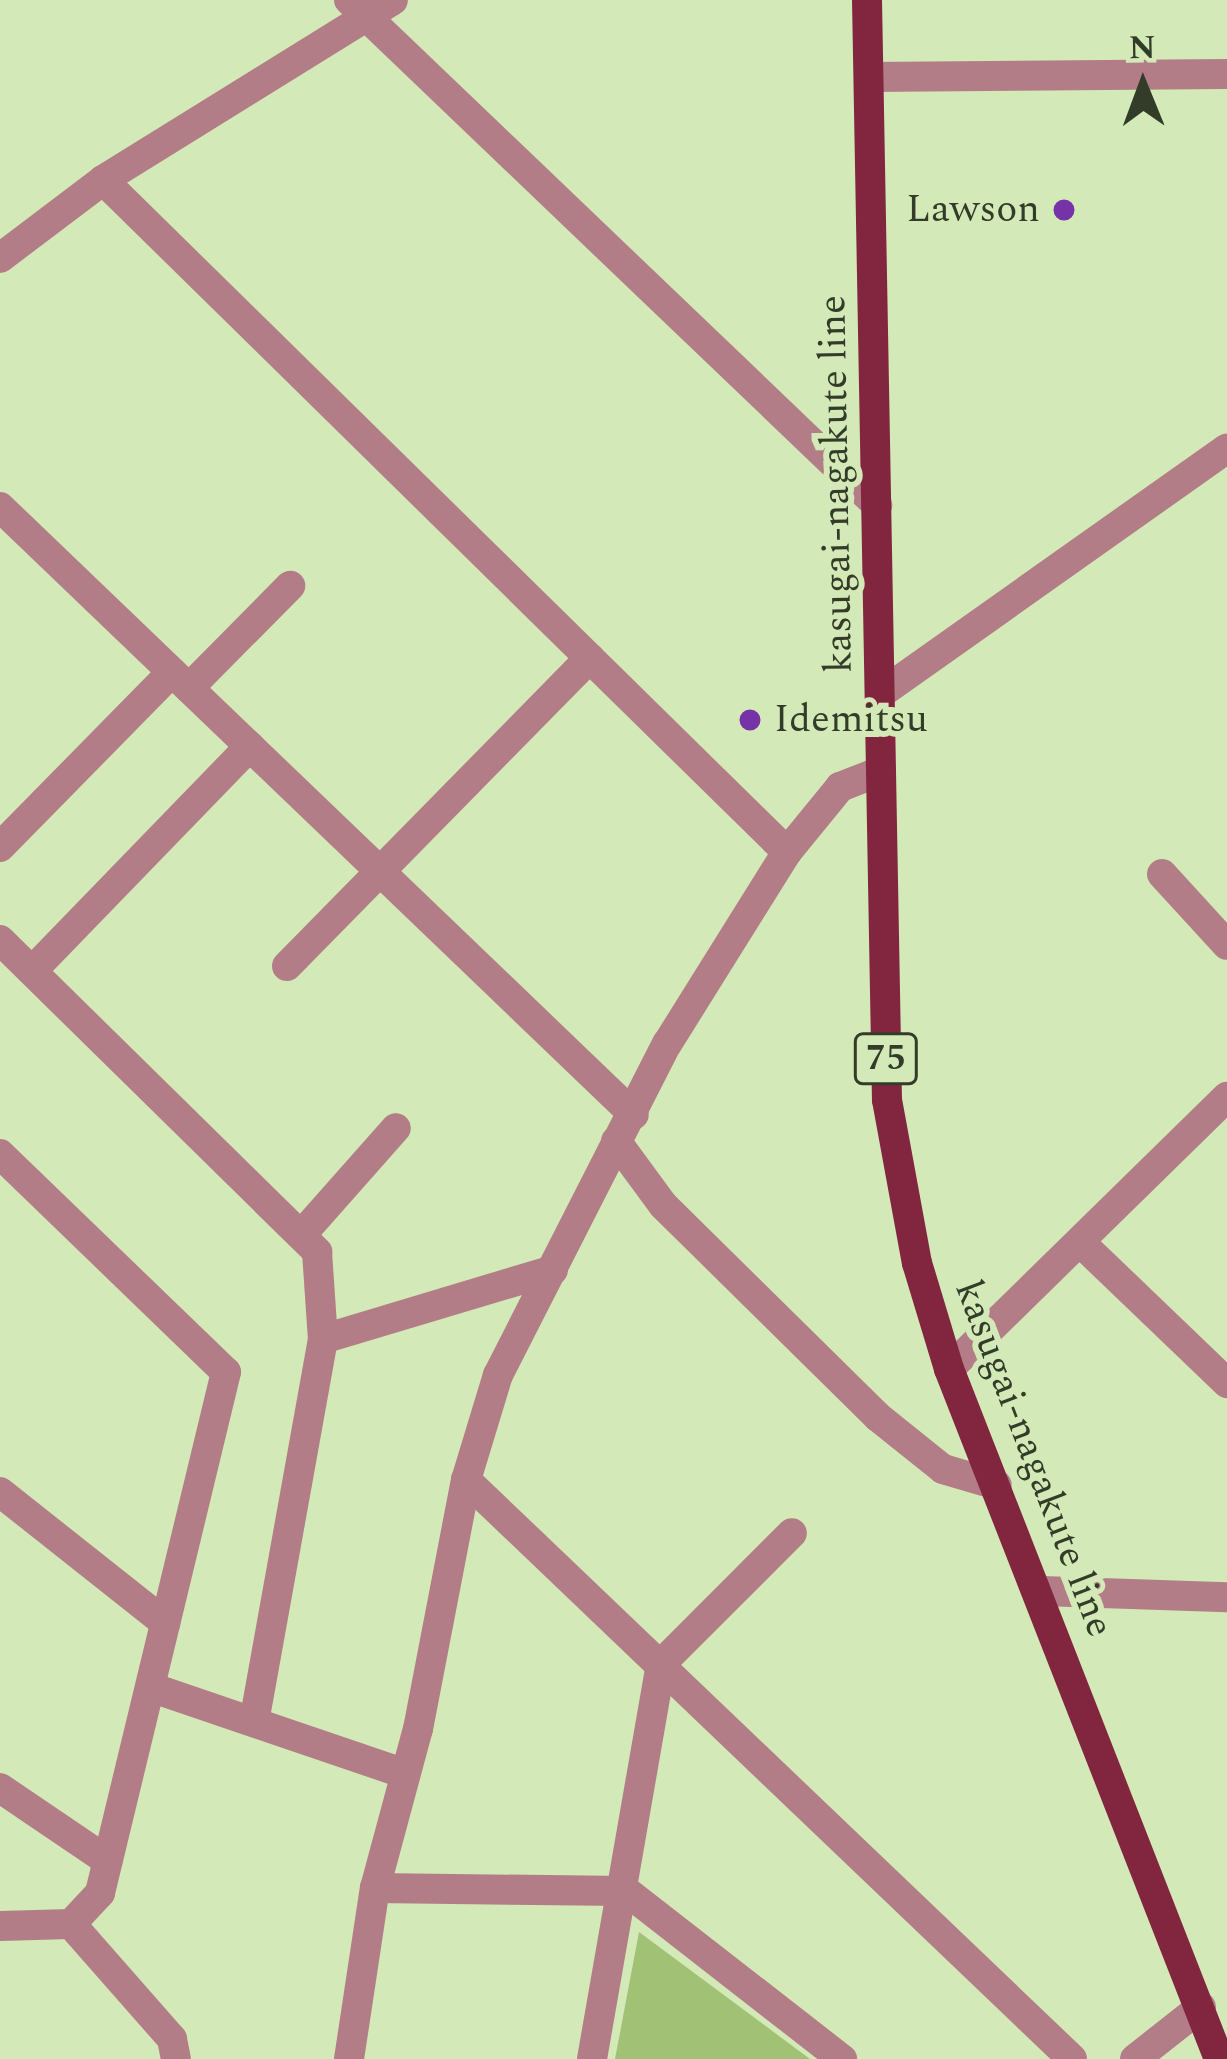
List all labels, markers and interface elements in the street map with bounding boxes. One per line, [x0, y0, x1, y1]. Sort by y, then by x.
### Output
text: N [1128, 23, 1156, 73]
north arrow [1083, 24, 1203, 144]
place label: Lawson [906, 187, 1040, 233]
marker: Lawson [1051, 197, 1077, 223]
street label: kasugai-nagakute line [810, 295, 864, 673]
place label: Idemitsu [774, 697, 928, 743]
marker: Idemitsu [737, 707, 763, 733]
road number: 75 [853, 1029, 919, 1089]
street label: kasugai-nagakute line [943, 1274, 1123, 1644]

